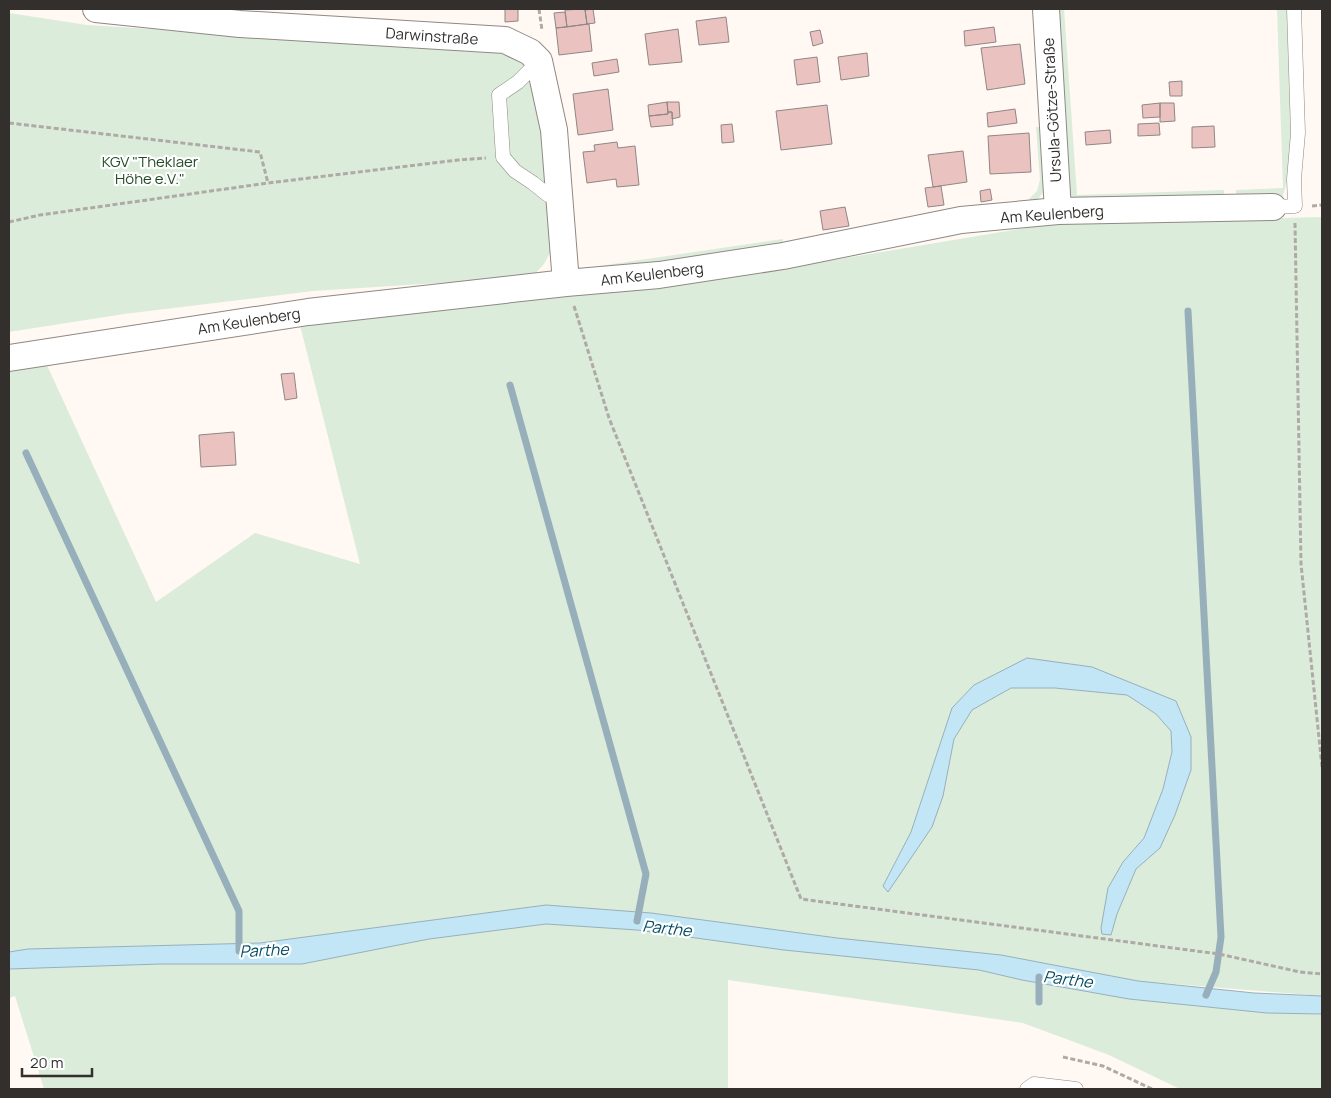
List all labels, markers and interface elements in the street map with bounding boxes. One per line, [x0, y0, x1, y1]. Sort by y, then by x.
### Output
street label: Darwinstraße [385, 22, 479, 50]
street label: Ursula-Götze-Straße [1038, 37, 1066, 183]
park label: KGV "Theklaer Höhe e.V." [102, 151, 199, 189]
street label: Am Keulenberg [999, 200, 1105, 228]
street label: Am Keulenberg [599, 257, 705, 291]
street label: Am Keulenberg [196, 303, 302, 339]
water label: Parthe [641, 914, 694, 942]
water label: Parthe [239, 938, 291, 962]
water label: Parthe [1042, 965, 1095, 993]
scale bar [22, 1046, 92, 1078]
text: 20 m [30, 1052, 63, 1073]

